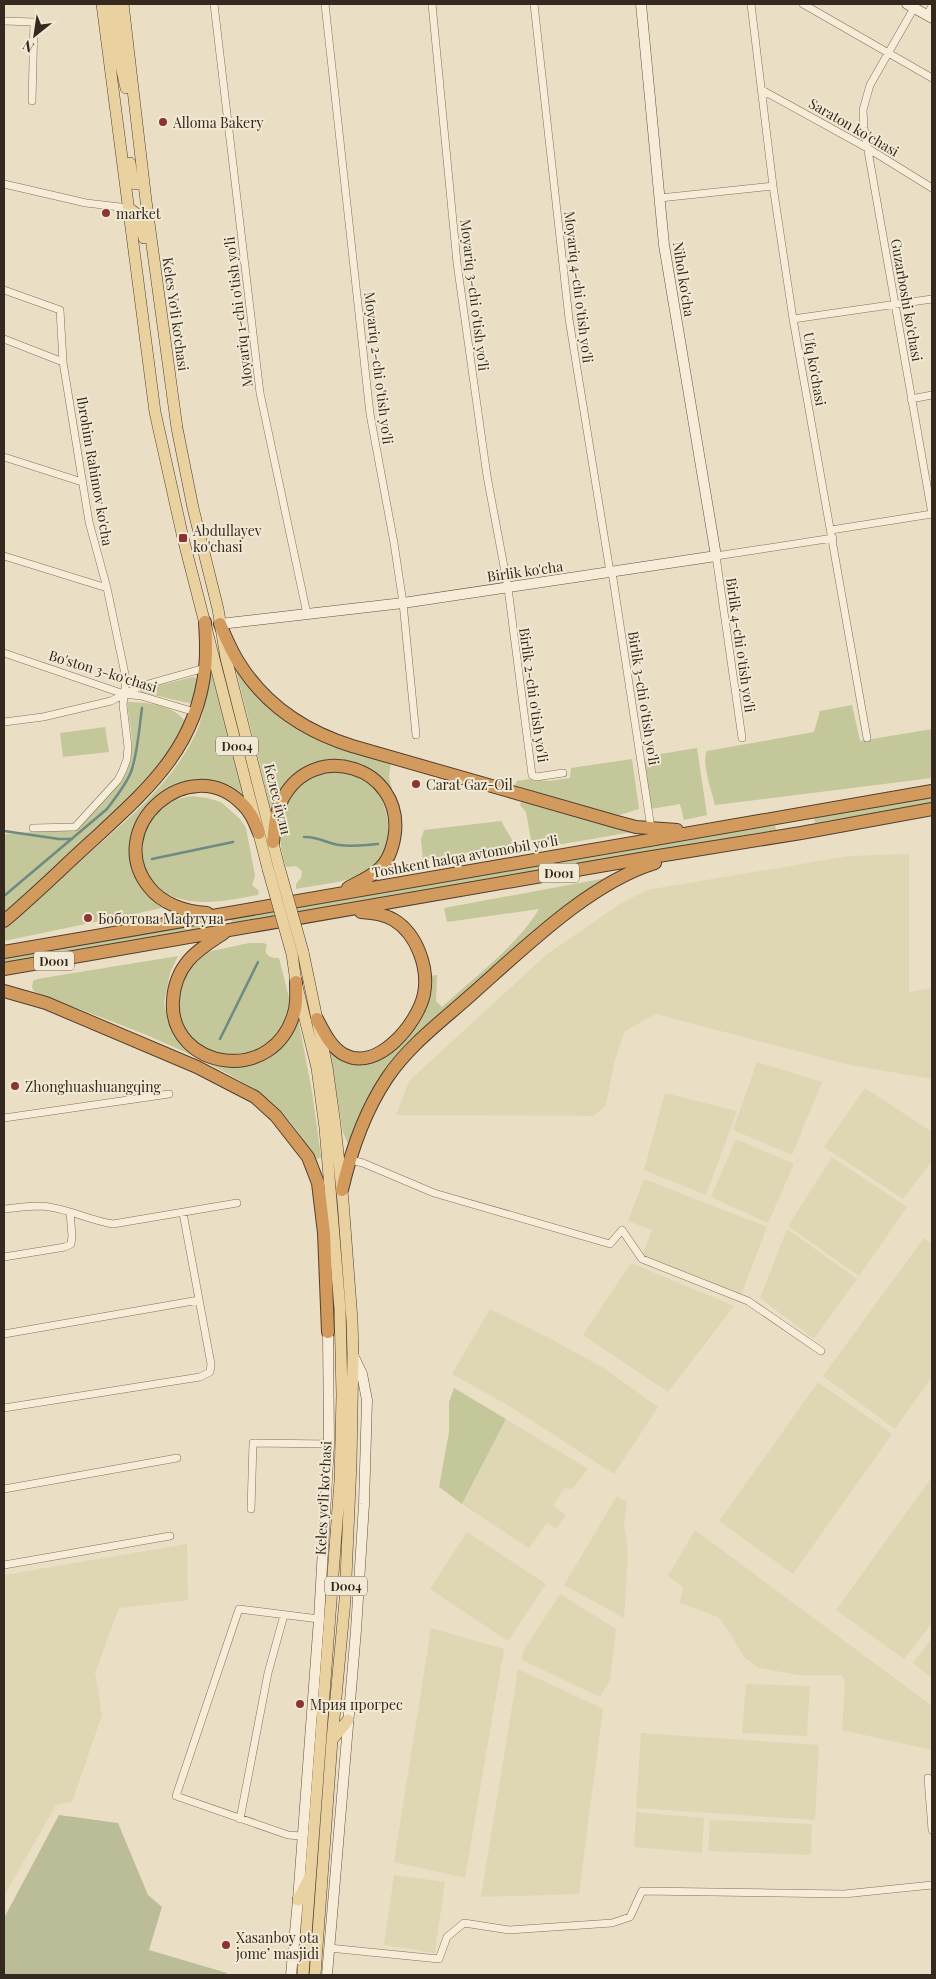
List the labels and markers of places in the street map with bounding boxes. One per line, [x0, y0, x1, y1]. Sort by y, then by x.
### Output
place label: Alloma Bakery [172, 113, 263, 132]
marker: Alloma Bakery [157, 116, 169, 128]
place label: market [116, 204, 162, 223]
marker: market [100, 207, 112, 219]
place label: Abdullayev ko'chasi [192, 521, 262, 556]
marker: Abdullayev ko'chasi [177, 532, 189, 544]
place label: Carat Gaz-Oil [426, 775, 513, 794]
marker: Carat Gaz-Oil [410, 778, 422, 790]
place label: Боботова Мафтуна [98, 909, 224, 928]
marker: Боботова Мафтуна [82, 912, 94, 924]
place label: Zhonghuashuangqing [25, 1077, 161, 1096]
marker: Zhonghuashuangqing [9, 1080, 21, 1092]
place label: Мрия прогрес [310, 1695, 403, 1714]
marker: Мрия прогрес [294, 1698, 306, 1710]
place label: Xasanboy ota jome’ masjidi [235, 1928, 319, 1963]
marker: Xasanboy ota jome’ masjidi [220, 1939, 232, 1951]

